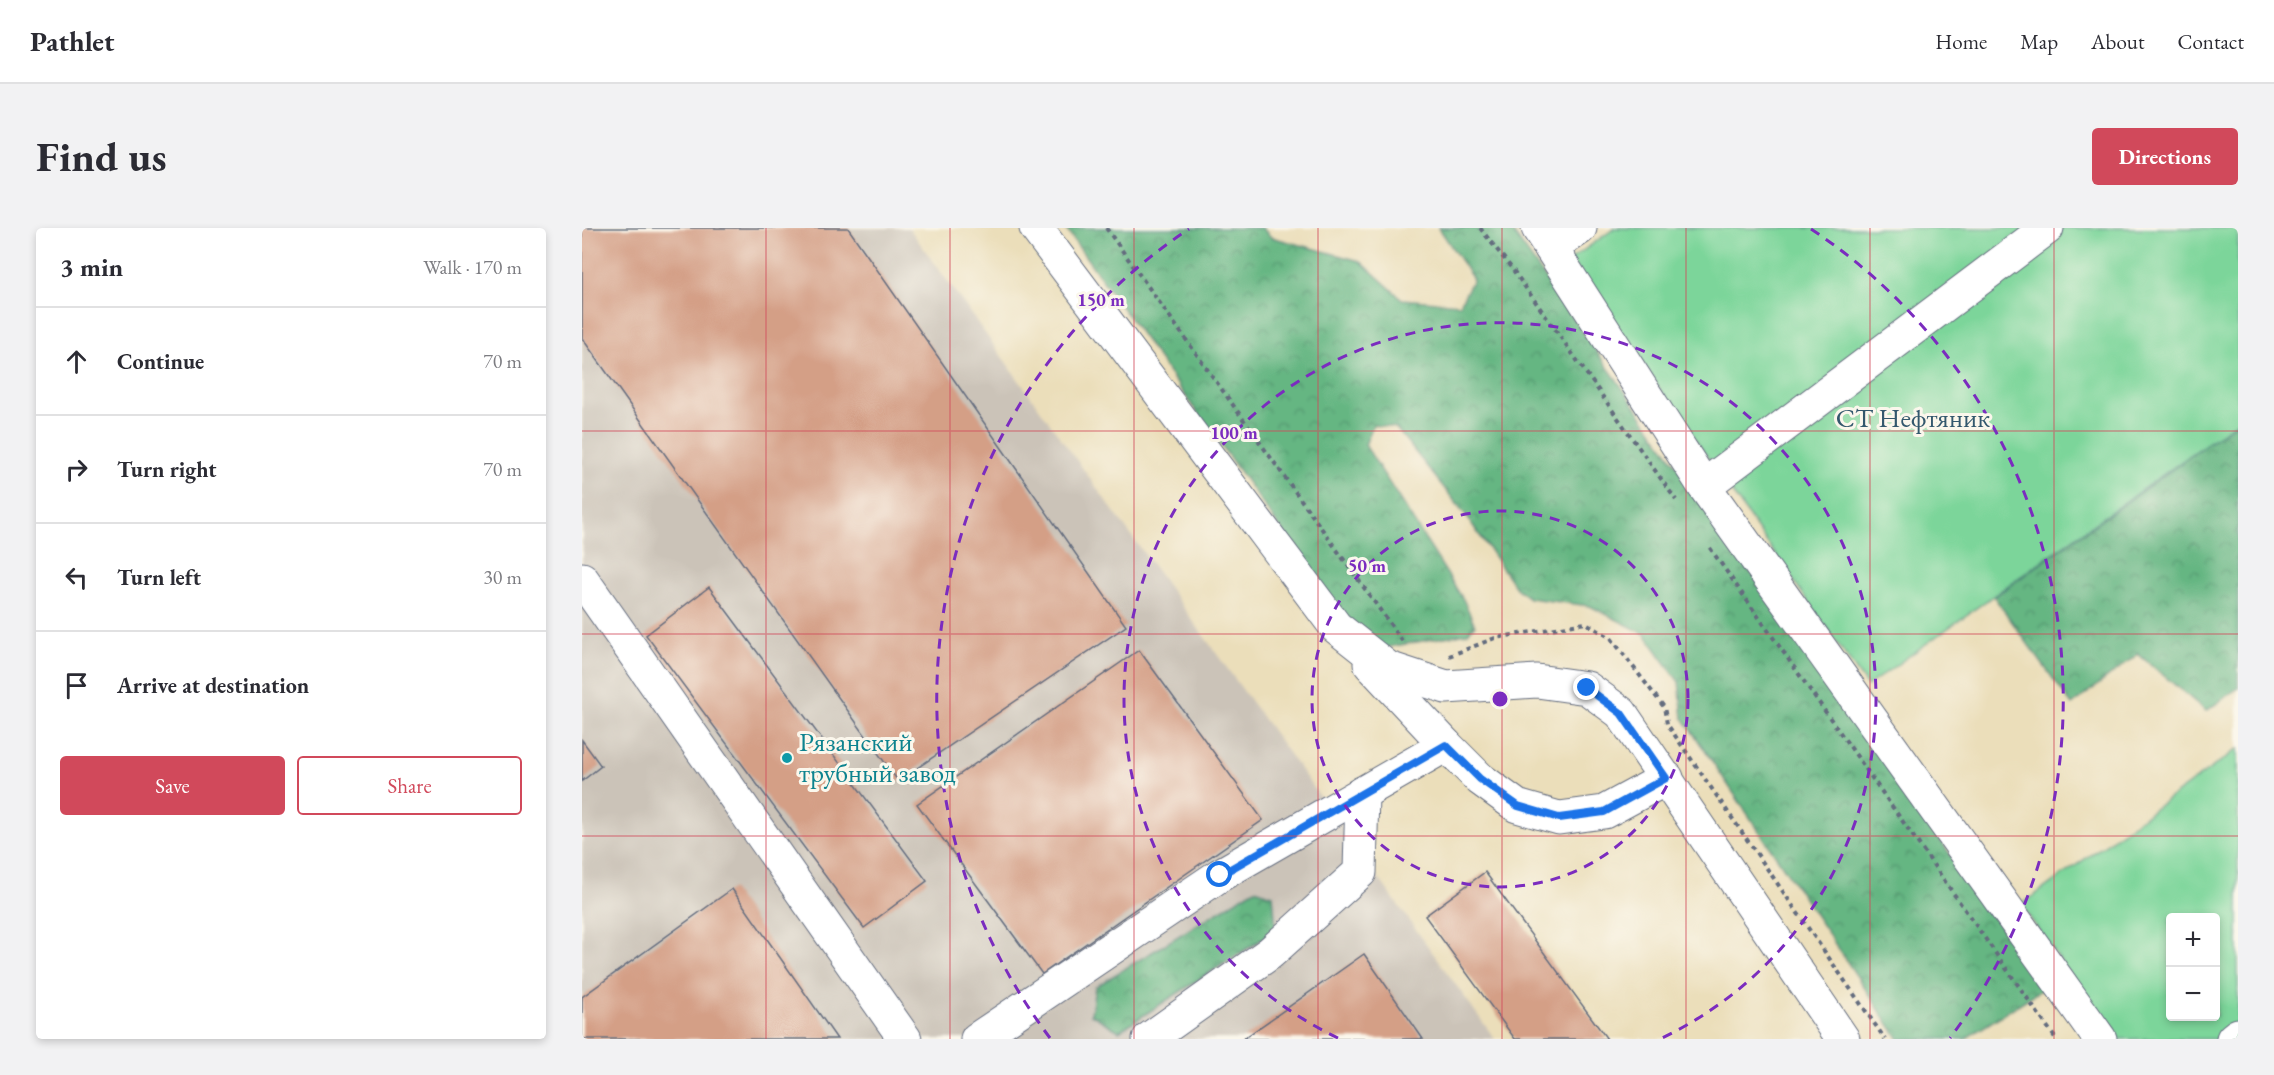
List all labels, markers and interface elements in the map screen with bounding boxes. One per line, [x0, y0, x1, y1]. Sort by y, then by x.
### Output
text: Pathlet [30, 23, 114, 59]
text: Home [1935, 28, 1987, 55]
text: Map [2020, 28, 2058, 55]
text: About [2091, 28, 2144, 55]
text: Contact [2177, 28, 2244, 55]
button: Directions [2092, 128, 2238, 185]
text: Find us [36, 129, 167, 184]
text: 3 min [60, 250, 123, 284]
text: Walk · 170 m [423, 254, 522, 280]
text: 150 m [1077, 288, 1125, 311]
icon: ahead [60, 345, 93, 378]
text: Continue [117, 347, 204, 376]
text: 70 m [483, 348, 522, 374]
park label: СТ Нефтяник [1836, 400, 1990, 435]
text: 100 m [1210, 421, 1258, 444]
icon: right [60, 453, 93, 486]
text: Turn right [117, 455, 216, 484]
text: 70 m [483, 456, 522, 482]
text: 50 m [1348, 554, 1386, 577]
icon: left [60, 561, 93, 594]
text: Turn left [117, 563, 201, 592]
text: 30 m [483, 564, 522, 590]
icon: arrive [60, 669, 93, 702]
text: Arrive at destination [117, 671, 309, 700]
route end [1573, 674, 1599, 700]
centre of rings [1490, 689, 1510, 709]
place label: Рязанский трубный завод [799, 724, 956, 790]
marker: Рязанский трубный завод [780, 751, 794, 765]
button: Save [60, 756, 285, 815]
button: Share [297, 756, 522, 815]
route start [1206, 861, 1232, 887]
map controls [2166, 913, 2220, 1021]
button: + [2166, 913, 2220, 967]
button: − [2166, 967, 2220, 1021]

